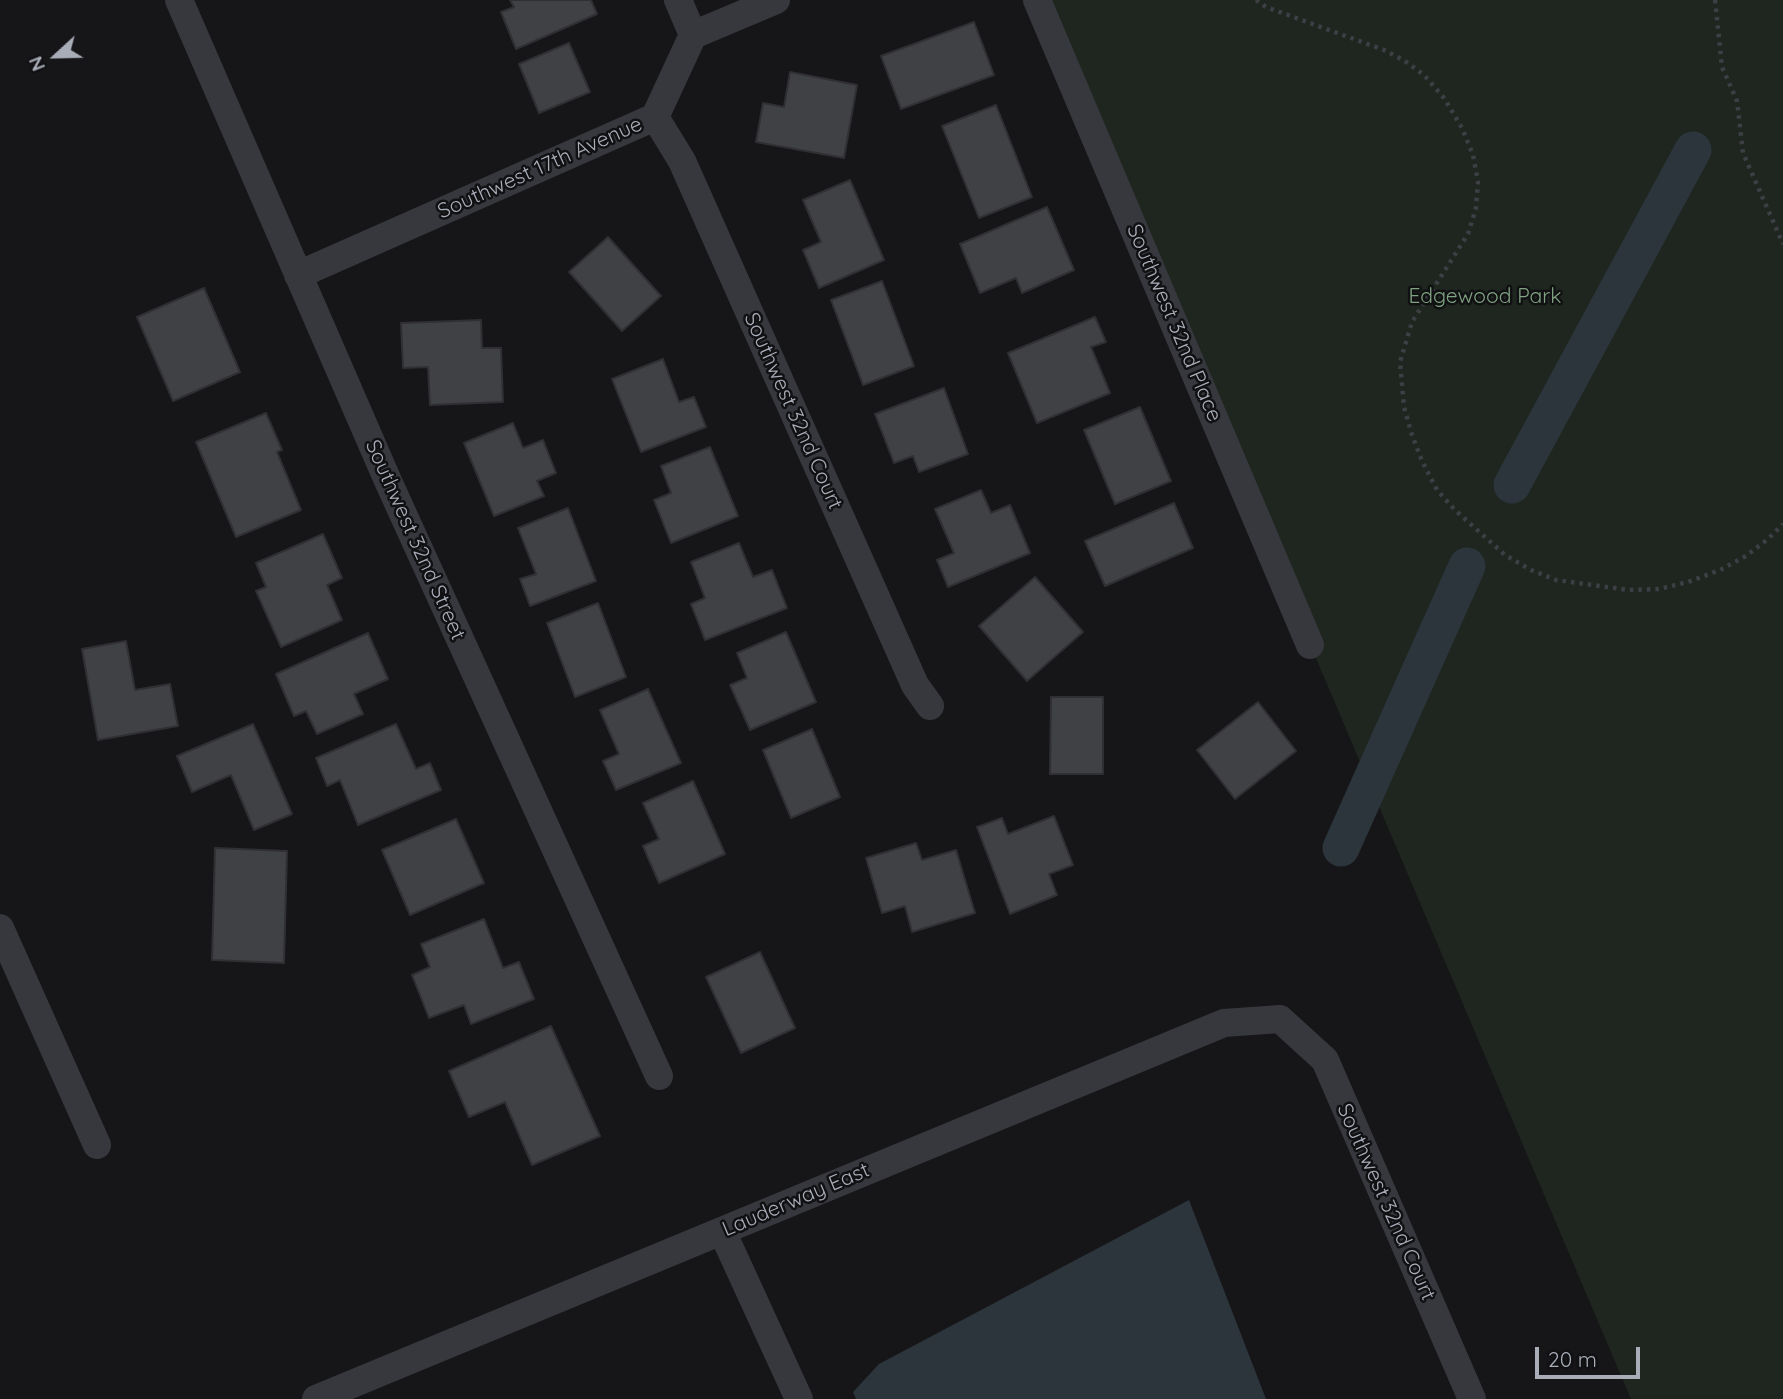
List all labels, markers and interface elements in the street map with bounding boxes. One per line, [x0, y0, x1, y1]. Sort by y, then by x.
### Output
north arrow [21, 21, 91, 91]
text: N [23, 53, 50, 75]
street label: Southwest 17th Avenue [434, 112, 646, 224]
street label: Southwest 32nd Place [1121, 221, 1227, 425]
park label: Edgewood Park [1408, 284, 1562, 310]
street label: Southwest 32nd Court [738, 309, 848, 513]
street label: Southwest 32nd Street [359, 436, 471, 644]
street label: Southwest 32nd Court [1331, 1100, 1441, 1304]
street label: Lauderway East [719, 1158, 873, 1242]
scale bar [1538, 1332, 1643, 1376]
text: 20 m [1548, 1346, 1597, 1372]

